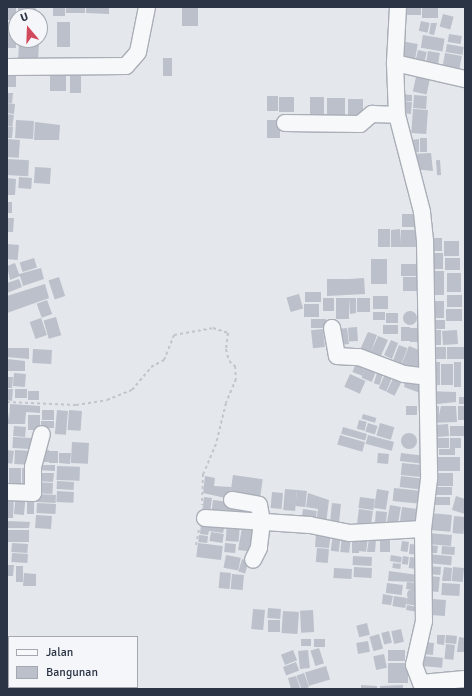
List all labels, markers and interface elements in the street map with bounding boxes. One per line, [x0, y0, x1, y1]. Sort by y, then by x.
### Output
north arrow [8, 8, 48, 48]
text: U [19, 10, 30, 24]
legend [8, 636, 138, 688]
text: Jalan [46, 645, 73, 660]
text: Bangunan [46, 665, 98, 680]

